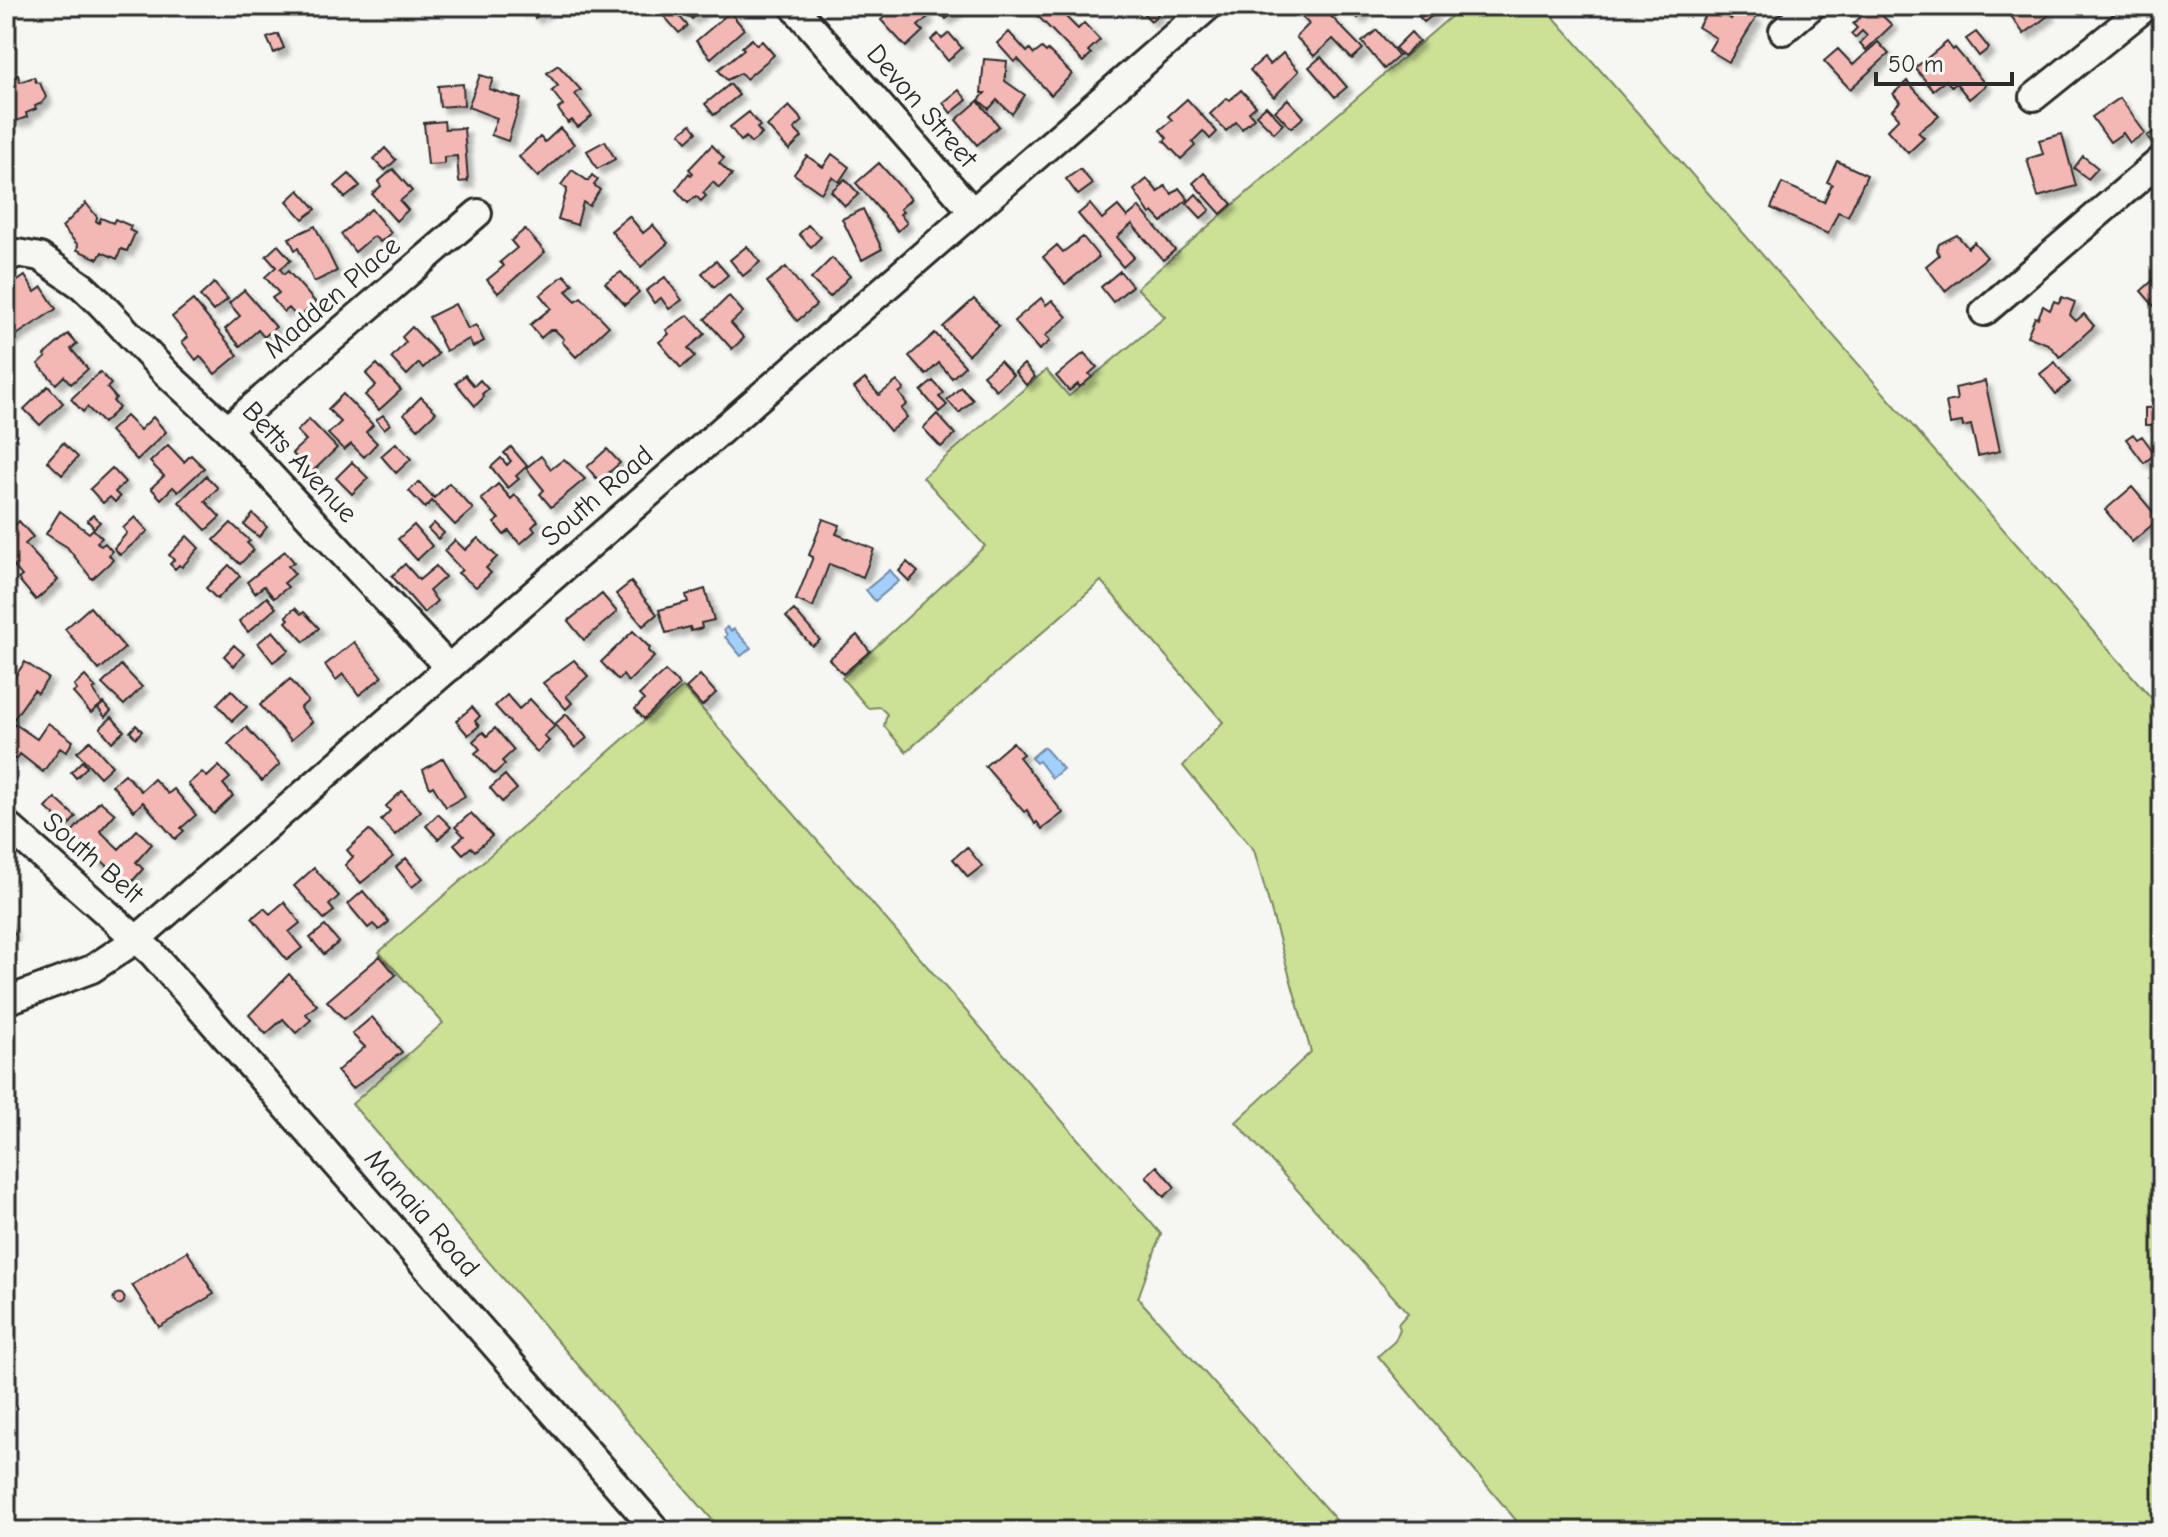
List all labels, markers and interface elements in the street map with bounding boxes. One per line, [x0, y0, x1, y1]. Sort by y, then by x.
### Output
scale bar [1876, 36, 2012, 86]
street label: Devon Street [860, 38, 985, 175]
text: 50 m [1888, 50, 1944, 78]
street label: Madden Place [257, 229, 407, 365]
street label: Betts Avenue [236, 395, 364, 529]
street label: South Road [535, 439, 659, 553]
street label: South Belt [36, 806, 150, 911]
street label: Manaia Road [358, 1143, 486, 1283]

